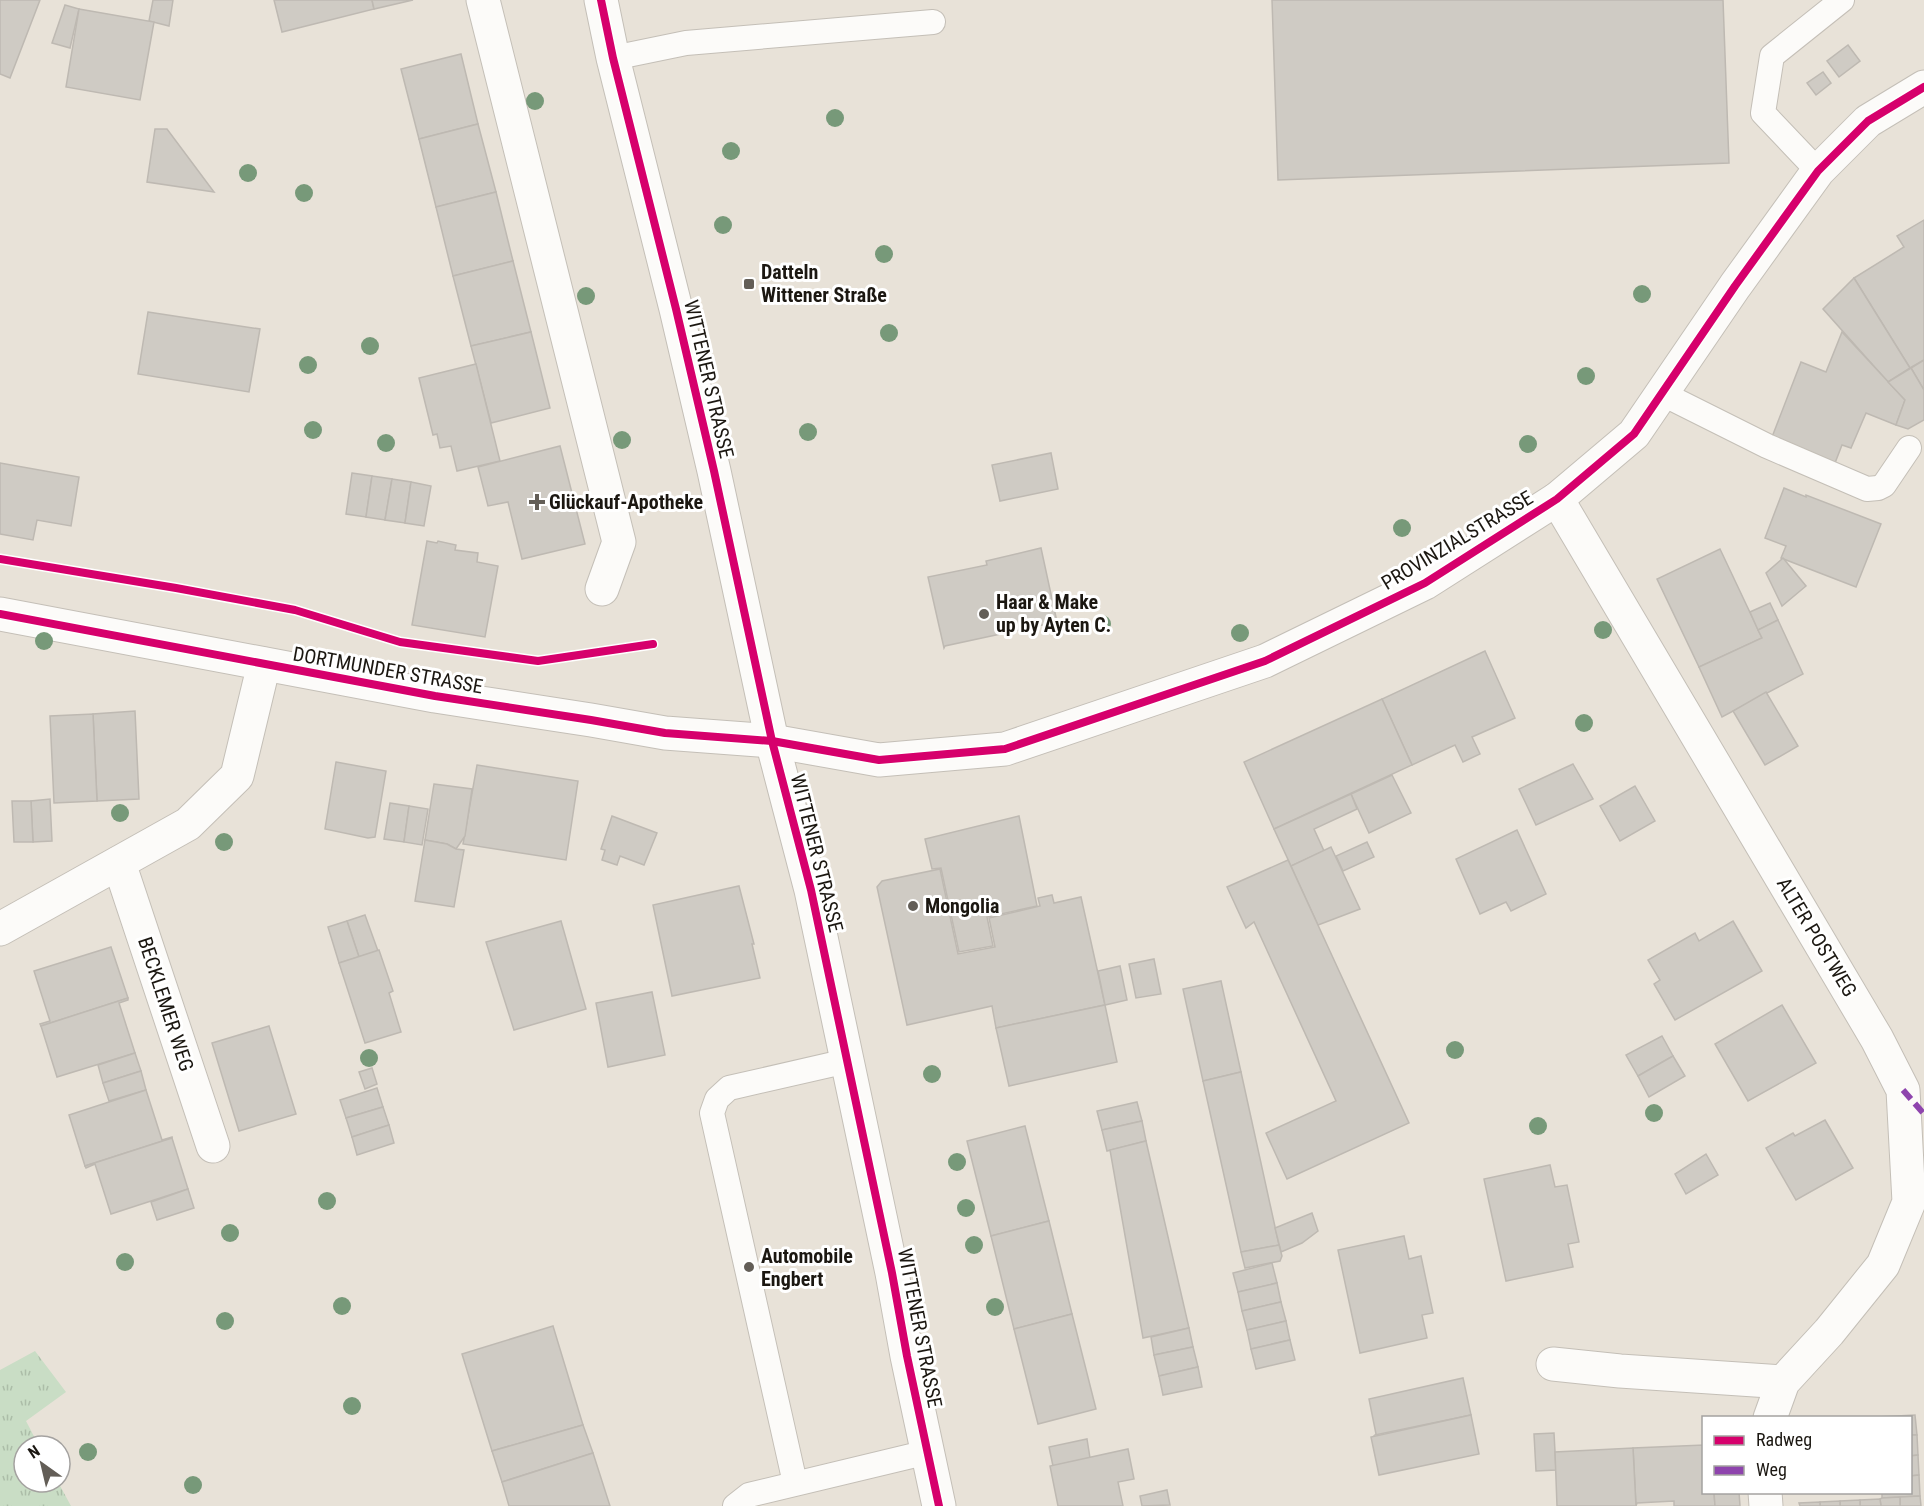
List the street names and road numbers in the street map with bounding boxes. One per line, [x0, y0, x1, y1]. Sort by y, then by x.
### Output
street label: WITTENER STRASSE [679, 297, 739, 461]
street label: PROVINZIALSTRASSE [1377, 485, 1537, 595]
street label: DORTMUNDER STRASSE [291, 641, 485, 699]
street label: WITTENER STRASSE [786, 771, 848, 935]
street label: ALTER POSTWEG [1772, 873, 1862, 1001]
street label: BECKLEMER WEG [133, 934, 199, 1074]
street label: WITTENER STRASSE [893, 1246, 947, 1410]

